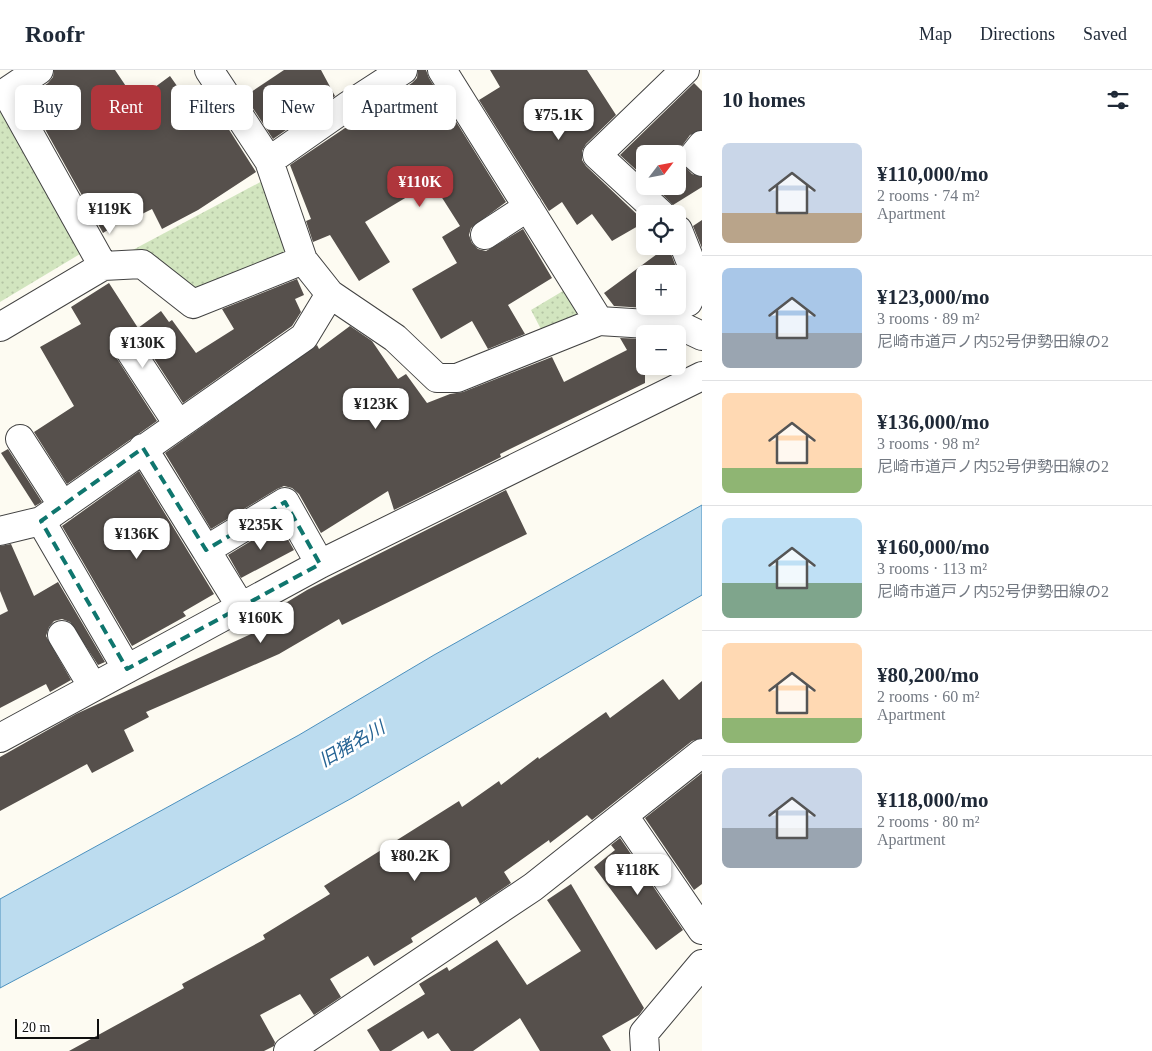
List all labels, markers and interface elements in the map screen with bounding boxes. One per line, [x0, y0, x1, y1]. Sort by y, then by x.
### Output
text: Roofr [25, 21, 85, 47]
text: Map [919, 24, 952, 44]
text: Directions [980, 24, 1055, 44]
text: Saved [1083, 24, 1127, 44]
chip: Buy [15, 85, 81, 130]
chip: Rent [91, 85, 161, 130]
chip: Filters [171, 85, 253, 130]
chip: New [263, 85, 333, 130]
chip: Apartment [343, 85, 456, 130]
icon: filters [1104, 86, 1132, 114]
text: 10 homes [722, 88, 805, 112]
pin: ¥75.1K [518, 98, 600, 141]
text: ¥75.1K [535, 106, 583, 123]
north arrow [636, 145, 686, 195]
map controls [636, 145, 686, 375]
text: ¥110,000/mo [877, 162, 988, 186]
icon: home [762, 163, 822, 223]
pin: ¥110K [385, 166, 455, 208]
text: ¥110K [398, 173, 442, 190]
text: 2 rooms · 74 m² [877, 187, 980, 204]
pin: ¥119K [75, 192, 145, 235]
text: ¥119K [88, 200, 132, 217]
button: locate [636, 205, 686, 255]
text: Apartment [877, 205, 945, 222]
button: + [636, 265, 686, 315]
text: ¥123,000/mo [877, 285, 990, 309]
icon: home [762, 288, 822, 348]
text: 3 rooms · 89 m² [877, 310, 980, 327]
button: − [636, 325, 686, 375]
pin: ¥130K [108, 326, 178, 369]
text: 尼崎市道戸ノ内52号伊勢田線の2 [877, 333, 1109, 350]
text: ¥130K [121, 334, 165, 351]
pin: ¥123K [341, 388, 411, 430]
text: ¥123K [354, 395, 398, 412]
text: ¥136,000/mo [877, 410, 990, 434]
icon: home [762, 413, 822, 473]
text: 3 rooms · 98 m² [877, 435, 980, 452]
text: 尼崎市道戸ノ内52号伊勢田線の2 [877, 458, 1109, 475]
pin: ¥235K [226, 508, 296, 551]
text: ¥235K [239, 516, 283, 533]
pin: ¥136K [102, 518, 172, 560]
text: ¥136K [115, 525, 159, 542]
text: ¥160,000/mo [877, 535, 990, 559]
icon: home [762, 538, 822, 598]
text: 3 rooms · 113 m² [877, 560, 987, 577]
text: 尼崎市道戸ノ内52号伊勢田線の2 [877, 583, 1109, 600]
pin: ¥160K [226, 602, 296, 644]
text: ¥160K [239, 609, 283, 626]
icon: home [762, 663, 822, 723]
text: ¥80,200/mo [877, 663, 979, 687]
text: 2 rooms · 60 m² [877, 688, 980, 705]
text: Apartment [877, 706, 945, 723]
water label: 旧猪名川 [316, 716, 390, 771]
icon: home [762, 788, 822, 848]
text: ¥118,000/mo [877, 788, 988, 812]
text: 2 rooms · 80 m² [877, 813, 980, 830]
text: Apartment [877, 831, 945, 848]
pin: ¥80.2K [374, 840, 456, 882]
text: ¥80.2K [391, 847, 439, 864]
pin: ¥118K [603, 854, 673, 896]
text: ¥118K [616, 861, 660, 878]
scale bar [15, 1016, 99, 1039]
text: 20 m [22, 1020, 50, 1035]

